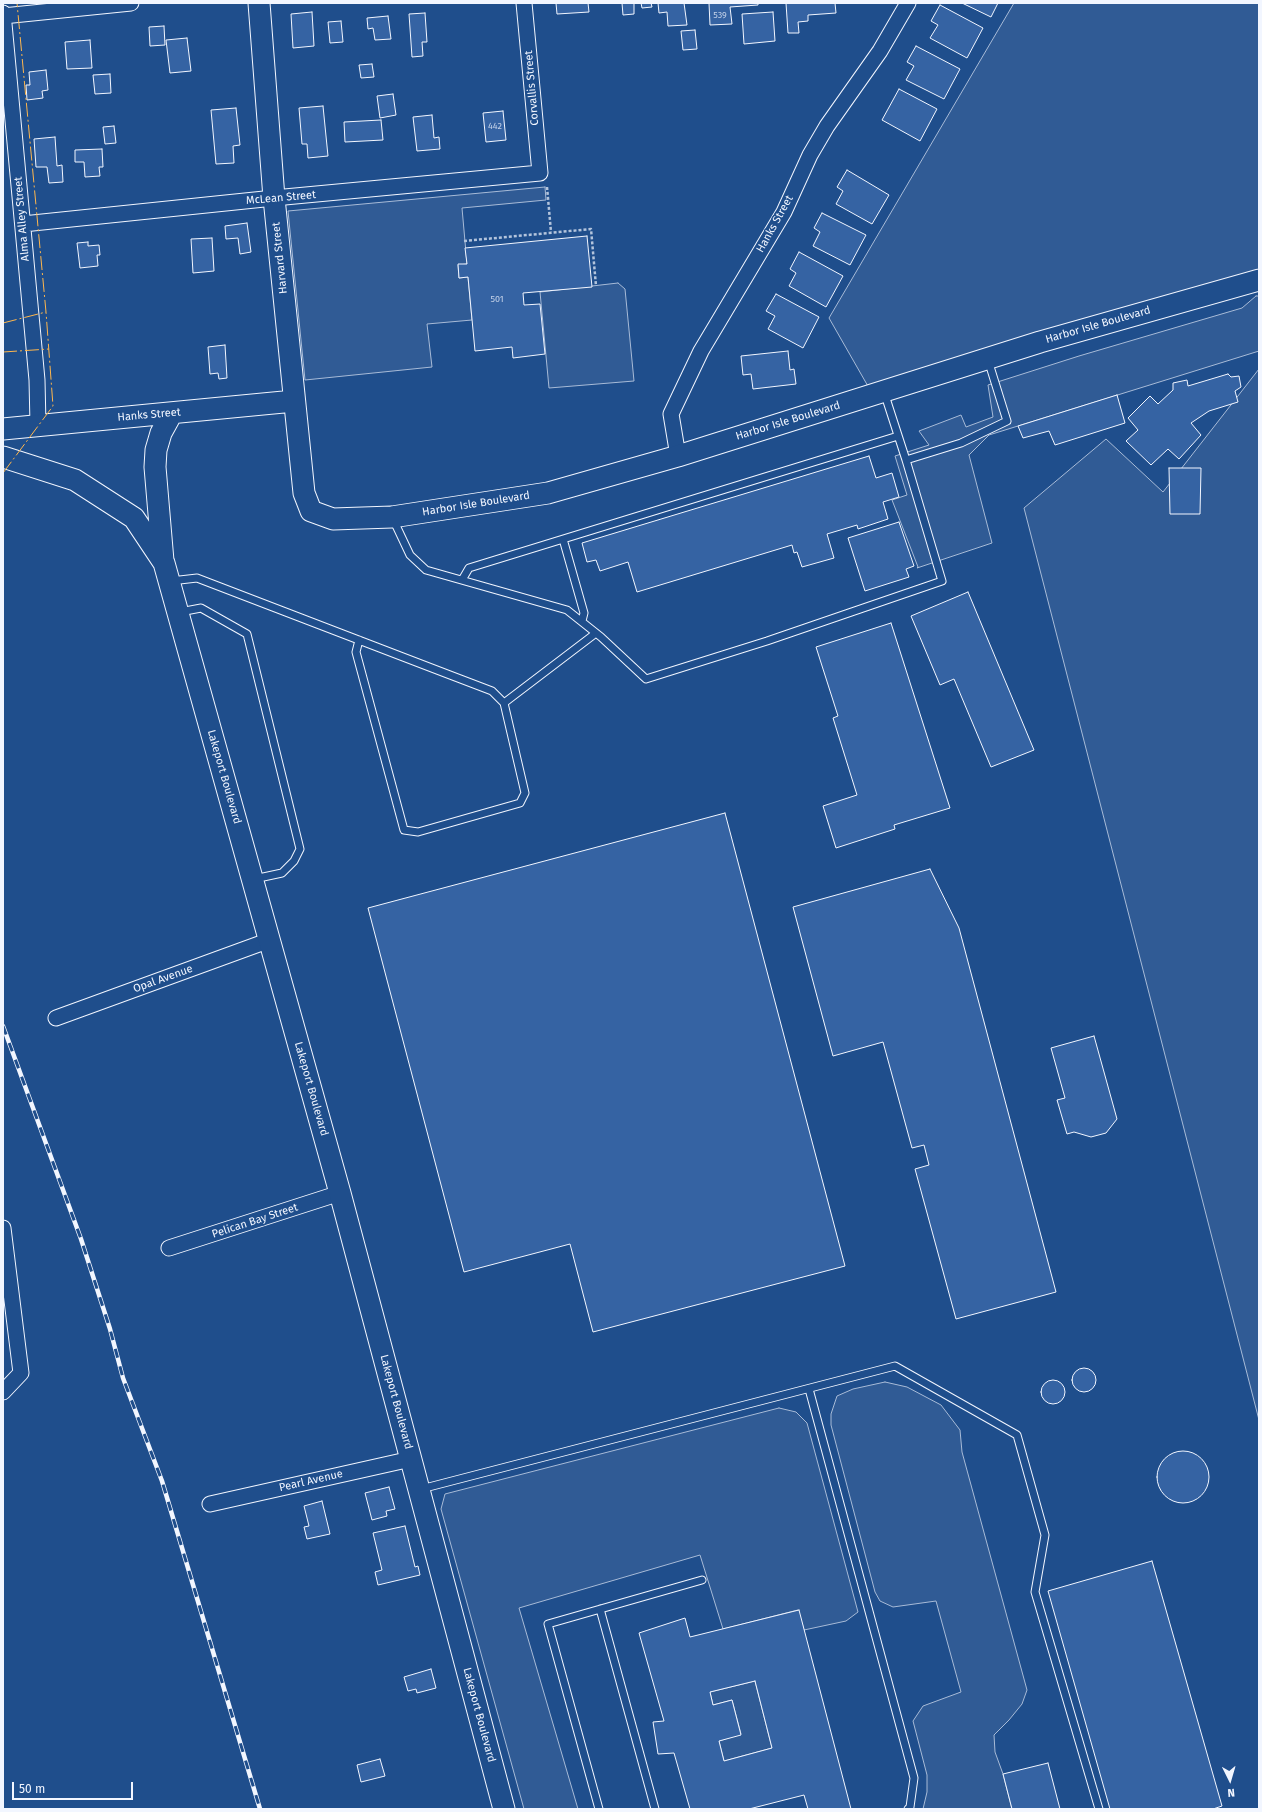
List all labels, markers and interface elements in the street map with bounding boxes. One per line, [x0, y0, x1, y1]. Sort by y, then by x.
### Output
house number: 539 [713, 10, 727, 20]
street label: Corvallis Street [522, 50, 542, 126]
house number: 442 [488, 121, 502, 131]
street label: Alma Alley Street [12, 176, 32, 262]
street label: McLean Street [246, 188, 316, 208]
street label: Hanks Street [754, 193, 796, 255]
street label: Harvard Street [270, 221, 290, 295]
house number: 501 [490, 294, 504, 304]
street label: Harbor Isle Boulevard [1044, 304, 1152, 346]
street label: Harbor Isle Boulevard [734, 399, 842, 443]
street label: Hanks Street [117, 406, 181, 424]
street label: Harbor Isle Boulevard [421, 489, 531, 519]
street label: Lakeport Boulevard [204, 728, 244, 826]
street label: Opal Avenue [131, 962, 195, 996]
street label: Lakeport Boulevard [291, 1040, 331, 1138]
street label: Pelican Bay Street [210, 1201, 300, 1241]
street label: Lakeport Boulevard [377, 1353, 415, 1451]
street label: Pearl Avenue [278, 1467, 344, 1495]
street label: Lakeport Boulevard [460, 1666, 498, 1764]
north arrow [1210, 1760, 1250, 1800]
scale bar [14, 1774, 135, 1800]
text: 50 m [19, 1782, 45, 1796]
text: N [1227, 1786, 1235, 1799]

